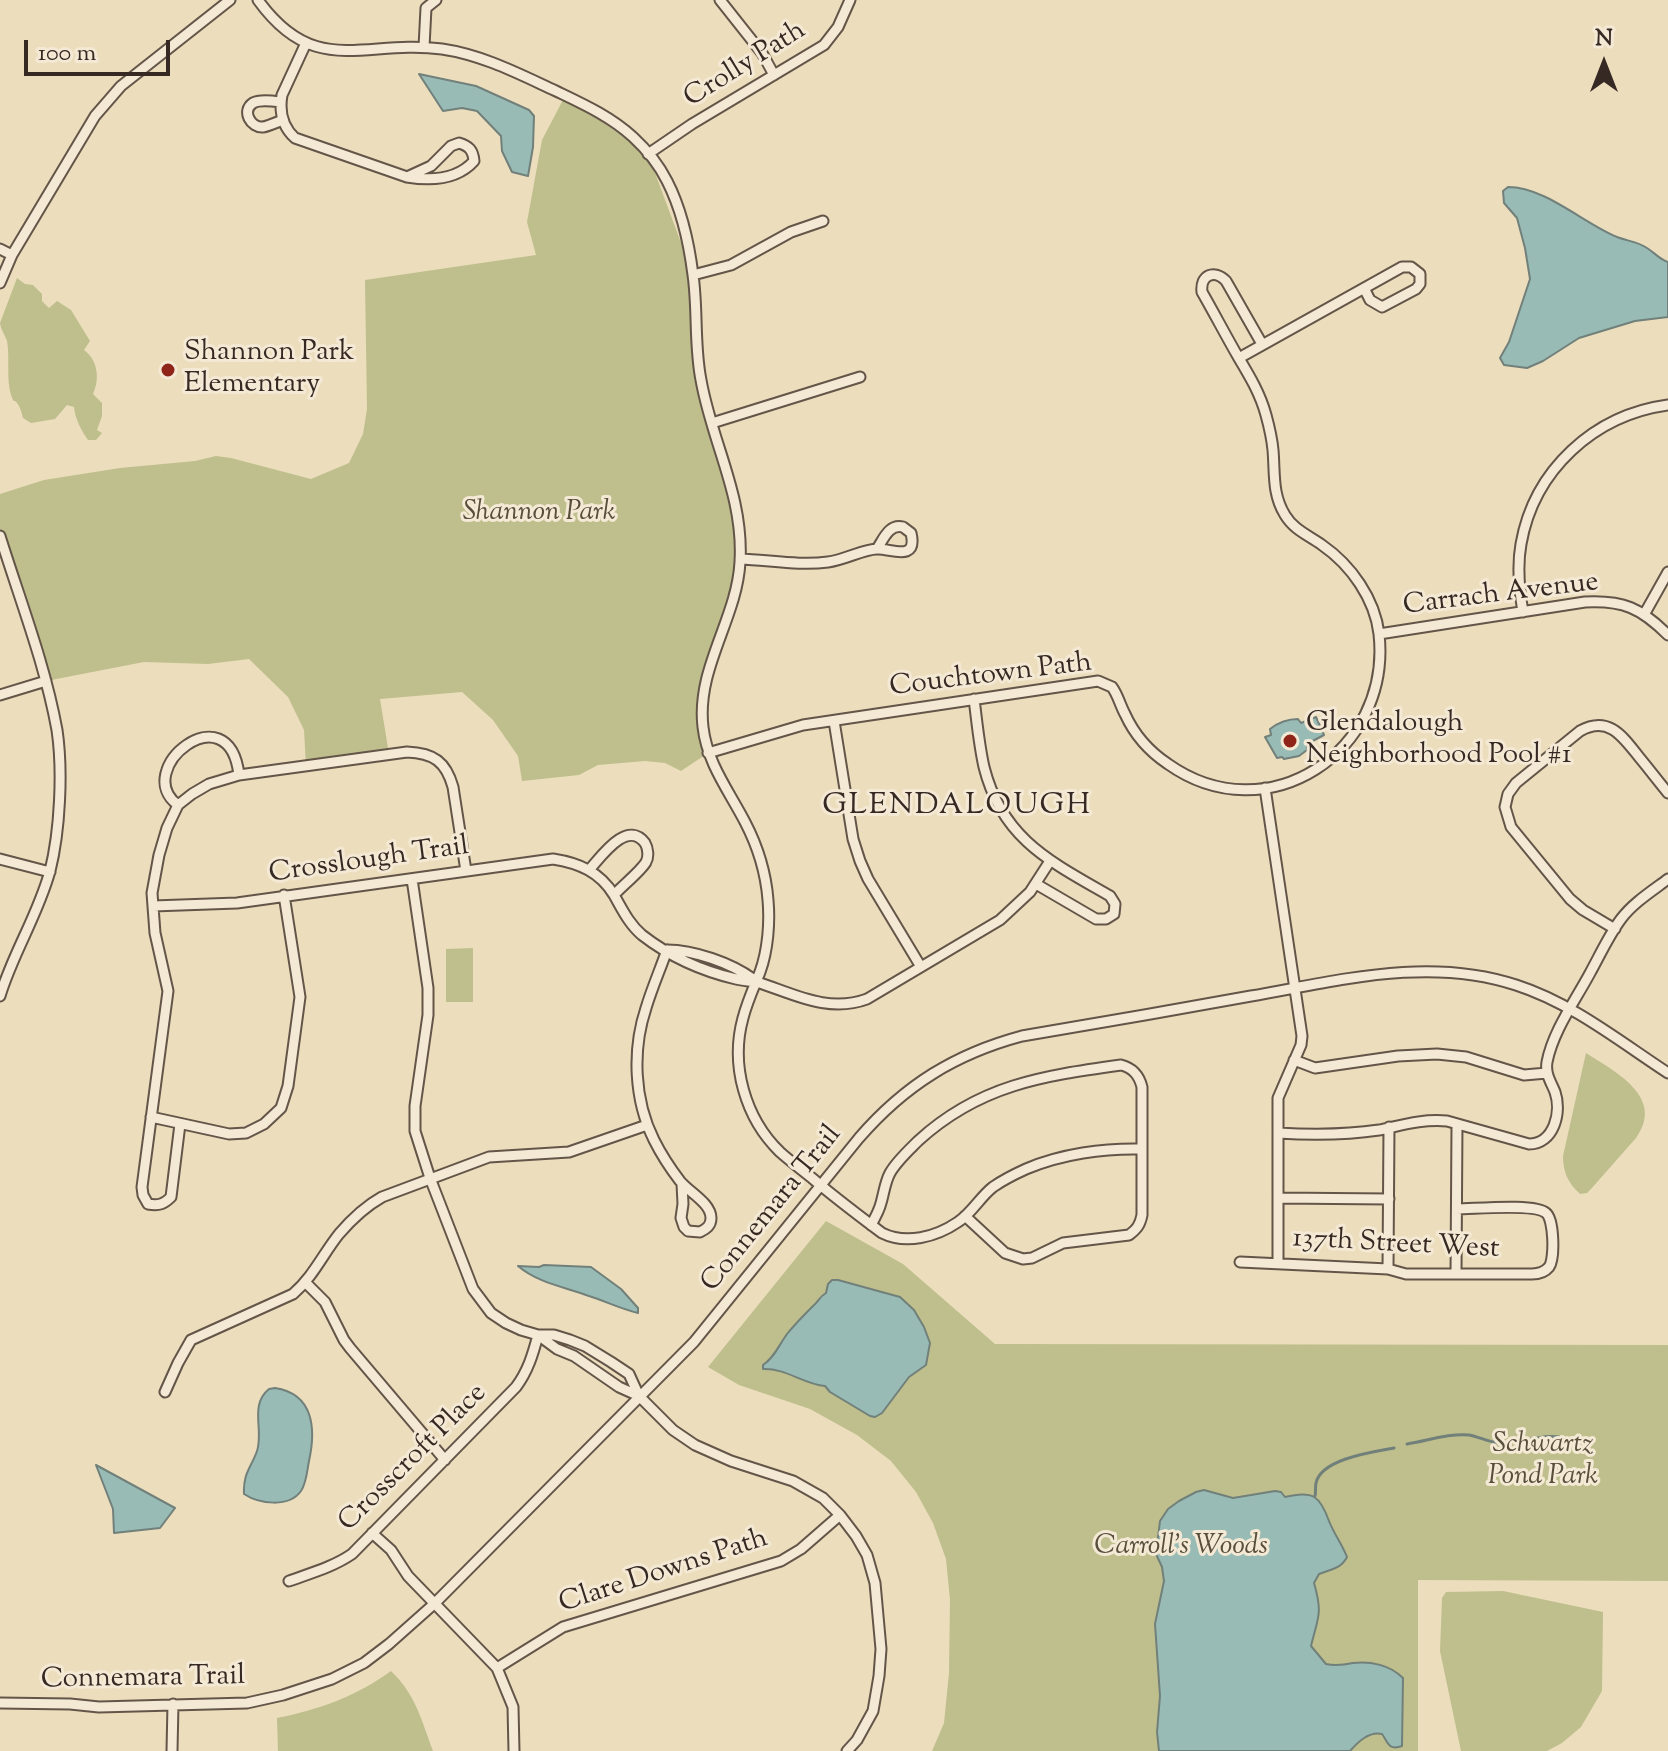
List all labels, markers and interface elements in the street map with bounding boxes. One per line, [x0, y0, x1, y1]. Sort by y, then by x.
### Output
street label: Crolly Path [679, 15, 813, 117]
scale bar [28, 24, 174, 74]
north arrow [1564, 24, 1644, 104]
text: N [1595, 24, 1613, 56]
text: 100 m [38, 37, 96, 71]
place label: Shannon Park Elementary [184, 337, 354, 403]
marker: Shannon Park Elementary [159, 361, 177, 379]
park label: Shannon Park [463, 497, 615, 531]
street label: Carrach Avenue [1401, 567, 1601, 625]
street label: Couchtown Path [888, 648, 1094, 706]
place label: Glendalough Neighborhood Pool #1 [1306, 708, 1571, 774]
marker: Glendalough Neighborhood Pool #1 [1281, 732, 1299, 750]
district label: GLENDALOUGH [822, 790, 1092, 826]
street label: Crosslough Trail [267, 831, 471, 893]
street label: Connemara Trail [696, 1120, 850, 1300]
street label: 137th Street West [1292, 1224, 1500, 1268]
street label: Crosscroft Place [333, 1378, 495, 1540]
park label: Schwartz Pond Park [1488, 1429, 1598, 1495]
street label: Clare Downs Path [555, 1523, 773, 1623]
park label: Carroll's Woods [1094, 1531, 1268, 1565]
street label: Connemara Trail [41, 1661, 245, 1699]

